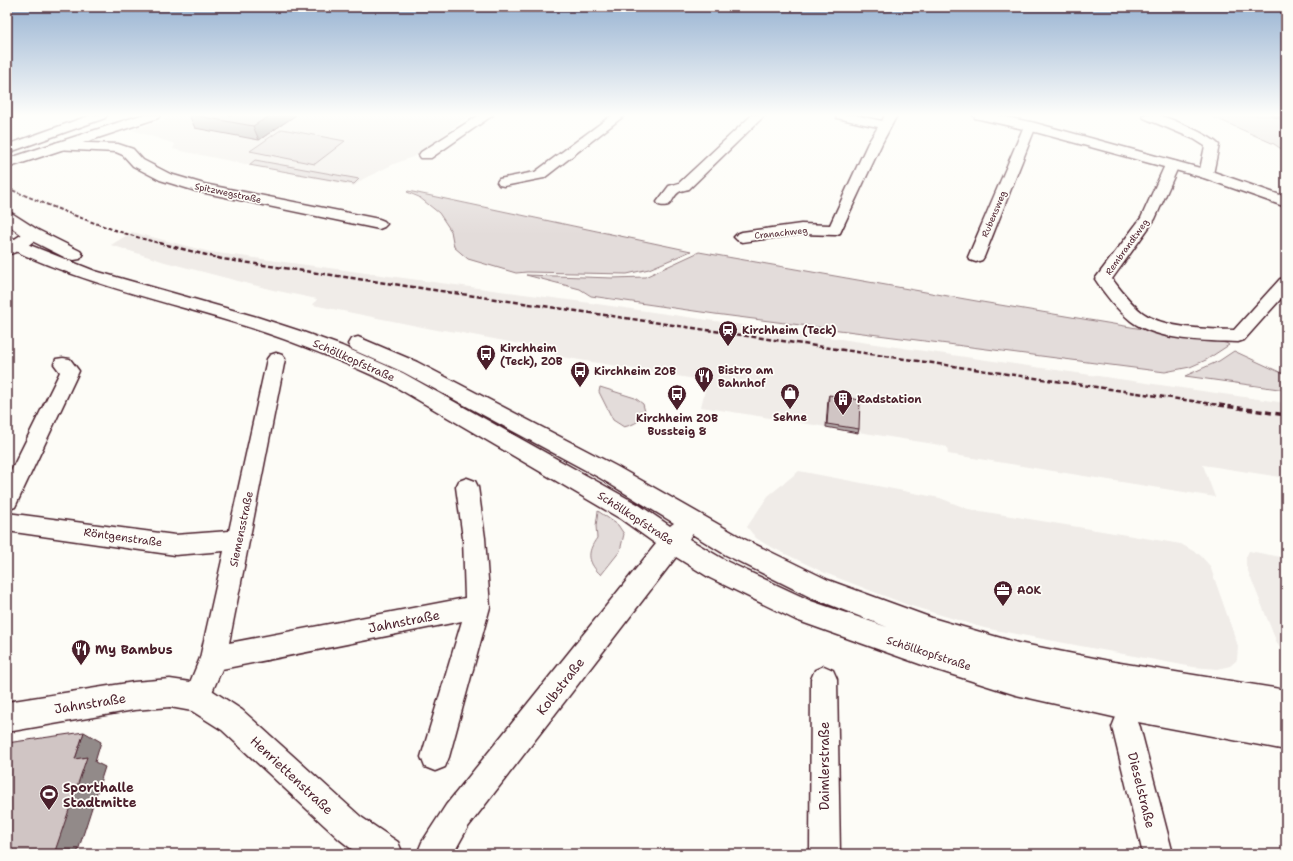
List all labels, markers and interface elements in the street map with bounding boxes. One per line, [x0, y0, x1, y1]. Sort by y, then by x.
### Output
street label: Spitzwegstraße [194, 180, 262, 206]
street label: Rubensweg [979, 188, 1009, 239]
street label: Rembrandtweg [1103, 216, 1152, 277]
street label: Cranachweg [754, 224, 809, 242]
station icon: Kirchheim (Teck) [717, 319, 739, 347]
place label: Kirchheim (Teck) [742, 323, 837, 338]
street label: Schöllkopfstraße [310, 336, 397, 385]
place label: Kirchheim (Teck), ZOB [500, 341, 563, 369]
bus stop icon: Kirchheim (Teck), ZOB [475, 343, 497, 371]
bus stop icon: Kirchheim ZOB [569, 360, 591, 388]
place label: Bistro am Bahnhof [718, 363, 773, 391]
place label: Kirchheim ZOB [594, 364, 676, 379]
restaurant icon: Bistro am Bahnhof [693, 365, 715, 393]
shop icon: Sehne [779, 382, 801, 410]
bus stop icon: Kirchheim ZOB Bussteig 8 [666, 383, 688, 411]
building icon: Radstation [832, 388, 854, 416]
place label: Radstation [857, 392, 922, 407]
place label: Sehne [773, 410, 807, 425]
place label: Kirchheim ZOB Bussteig 8 [636, 411, 718, 439]
street label: Schöllkopfstraße [595, 488, 677, 549]
street label: Siemensstraße [226, 490, 257, 568]
street label: Röntgenstraße [83, 525, 163, 550]
office icon: AOK [992, 579, 1014, 607]
place label: AOK [1017, 583, 1042, 598]
street label: Jahnstraße [367, 606, 441, 637]
street label: Schöllkopfstraße [885, 633, 973, 674]
restaurant icon: My Bambus [70, 638, 92, 666]
place label: My Bambus [95, 641, 173, 658]
street label: Kolbstraße [533, 654, 588, 718]
street label: Jahnstraße [53, 689, 127, 718]
street label: Daimlerstraße [816, 722, 833, 810]
street label: Henriettenstraße [247, 732, 337, 818]
street label: Dieselstraße [1124, 750, 1159, 830]
place label: Sporthalle Stadtmitte [63, 779, 137, 811]
sports icon: Sporthalle Stadtmitte [38, 783, 60, 811]

